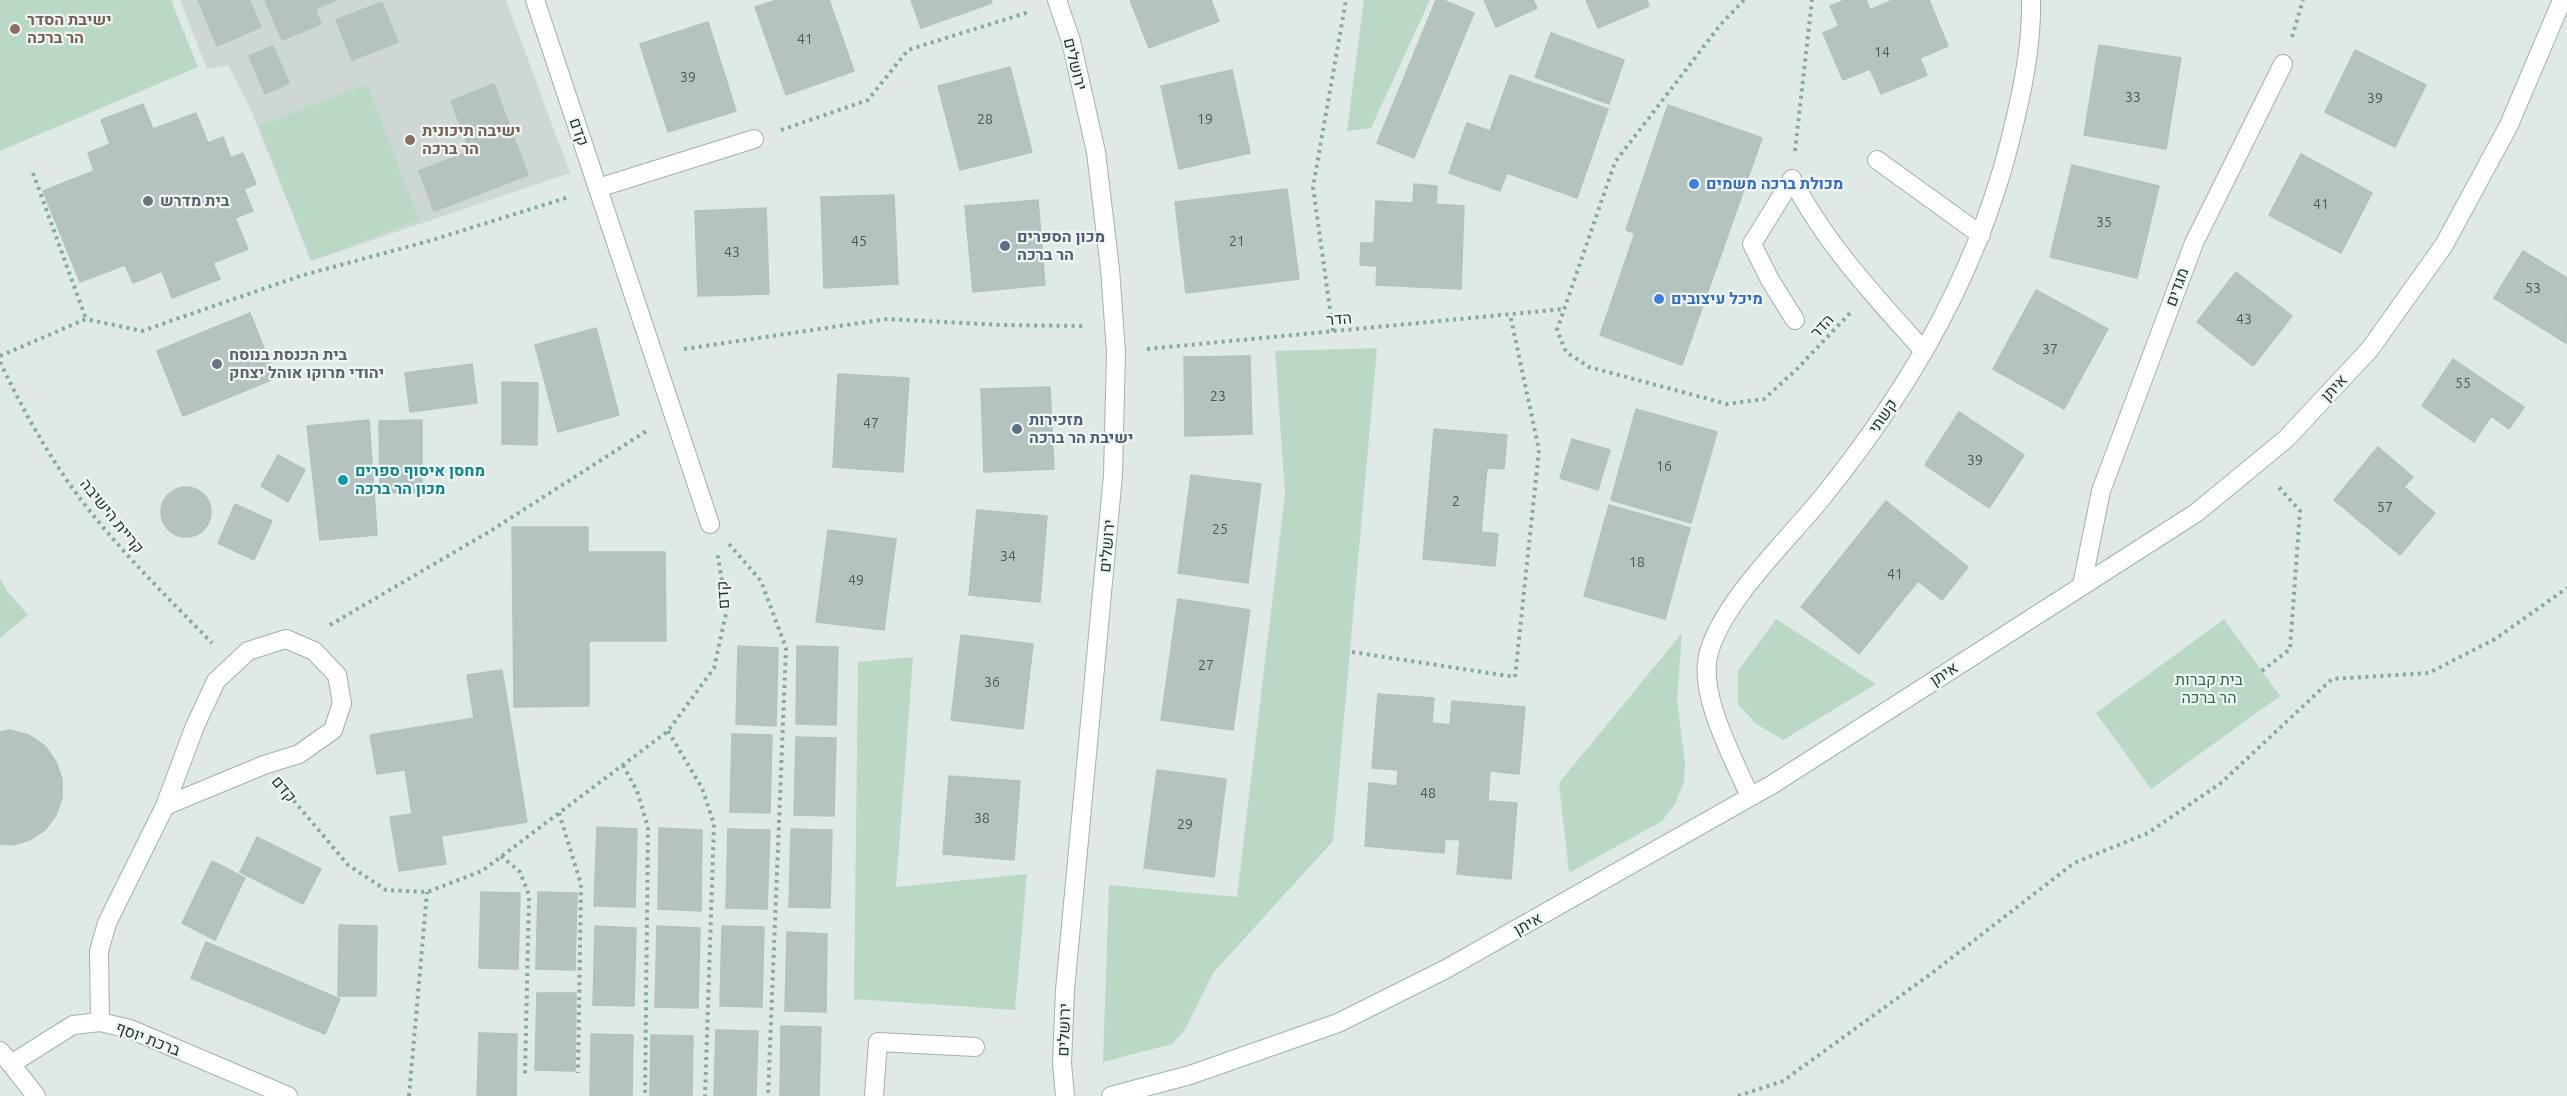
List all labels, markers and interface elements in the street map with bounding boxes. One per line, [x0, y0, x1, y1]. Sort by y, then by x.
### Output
place label: ישיבת הסדר הר ברכה [27, 10, 112, 48]
marker: ישיבת הסדר הר ברכה [8, 22, 22, 36]
house number: 41 [797, 31, 813, 47]
street label: ירושלים [1059, 36, 1091, 92]
house number: 14 [1874, 44, 1890, 60]
house number: 39 [680, 69, 696, 85]
house number: 33 [2125, 89, 2141, 105]
house number: 39 [2367, 90, 2383, 106]
house number: 28 [977, 111, 993, 127]
house number: 19 [1197, 111, 1213, 127]
street label: קדם [565, 115, 593, 149]
place label: ישיבה תיכונית הר ברכה [422, 121, 521, 159]
marker: ישיבה תיכונית הר ברכה [403, 133, 417, 147]
place label: מכולת ברכה משמים [1706, 174, 1843, 194]
marker: מכולת ברכה משמים [1687, 177, 1701, 191]
place label: בית מדרש [160, 191, 229, 211]
marker: בית מדרש [141, 194, 155, 208]
house number: 41 [2313, 196, 2329, 212]
house number: 35 [2096, 214, 2112, 230]
place label: מכון הספרים הר ברכה [1017, 227, 1105, 265]
house number: 45 [851, 233, 867, 249]
house number: 21 [1229, 233, 1245, 249]
marker: מכון הספרים הר ברכה [998, 239, 1012, 253]
house number: 43 [724, 244, 740, 260]
street label: מגדים [2161, 265, 2193, 309]
house number: 53 [2525, 280, 2541, 296]
place label: מיכל עיצובים [1671, 289, 1763, 309]
marker: מיכל עיצובים [1652, 292, 1666, 306]
street label: הדר [1325, 308, 1353, 330]
street label: הדר [1806, 310, 1838, 342]
house number: 43 [2236, 311, 2252, 327]
house number: 37 [2042, 341, 2058, 357]
place label: בית הכנסת בנוסח יהודי מרוקו אוהל יצחק [229, 345, 384, 383]
marker: בית הכנסת בנוסח יהודי מרוקו אוהל יצחק [210, 357, 224, 371]
street label: איתן [2317, 371, 2351, 405]
house number: 55 [2455, 375, 2471, 391]
house number: 23 [1210, 388, 1226, 404]
street label: קשתי [1865, 395, 1901, 437]
place label: מזכירות ישיבת הר ברכה [1029, 410, 1133, 448]
house number: 47 [863, 415, 879, 431]
marker: מזכירות ישיבת הר ברכה [1010, 422, 1024, 436]
house number: 39 [1967, 452, 1983, 468]
house number: 16 [1656, 458, 1672, 474]
place label: מחסן איסוף ספרים מכון הר ברכה [355, 461, 485, 499]
marker: מחסן איסוף ספרים מכון הר ברכה [336, 473, 350, 487]
street label: קריית הישיבה [76, 475, 148, 557]
house number: 2 [1452, 493, 1460, 509]
house number: 57 [2377, 499, 2393, 515]
street label: ירושלים [1095, 519, 1119, 573]
house number: 25 [1212, 521, 1228, 537]
house number: 34 [1000, 548, 1016, 564]
house number: 18 [1629, 554, 1645, 570]
house number: 41 [1887, 566, 1903, 582]
house number: 49 [848, 572, 864, 588]
street label: קדם [712, 580, 734, 610]
house number: 27 [1198, 657, 1214, 673]
street label: איתן [1926, 658, 1962, 690]
park label: בית קברות הר ברכה [2175, 670, 2243, 708]
house number: 36 [984, 674, 1000, 690]
street label: קדם [268, 772, 300, 806]
house number: 48 [1420, 785, 1436, 801]
house number: 38 [974, 810, 990, 826]
house number: 29 [1177, 816, 1193, 832]
street label: איתן [1510, 908, 1546, 940]
street label: ירושלים [1053, 1003, 1075, 1057]
street label: ברכת יוסף [113, 1018, 183, 1060]

